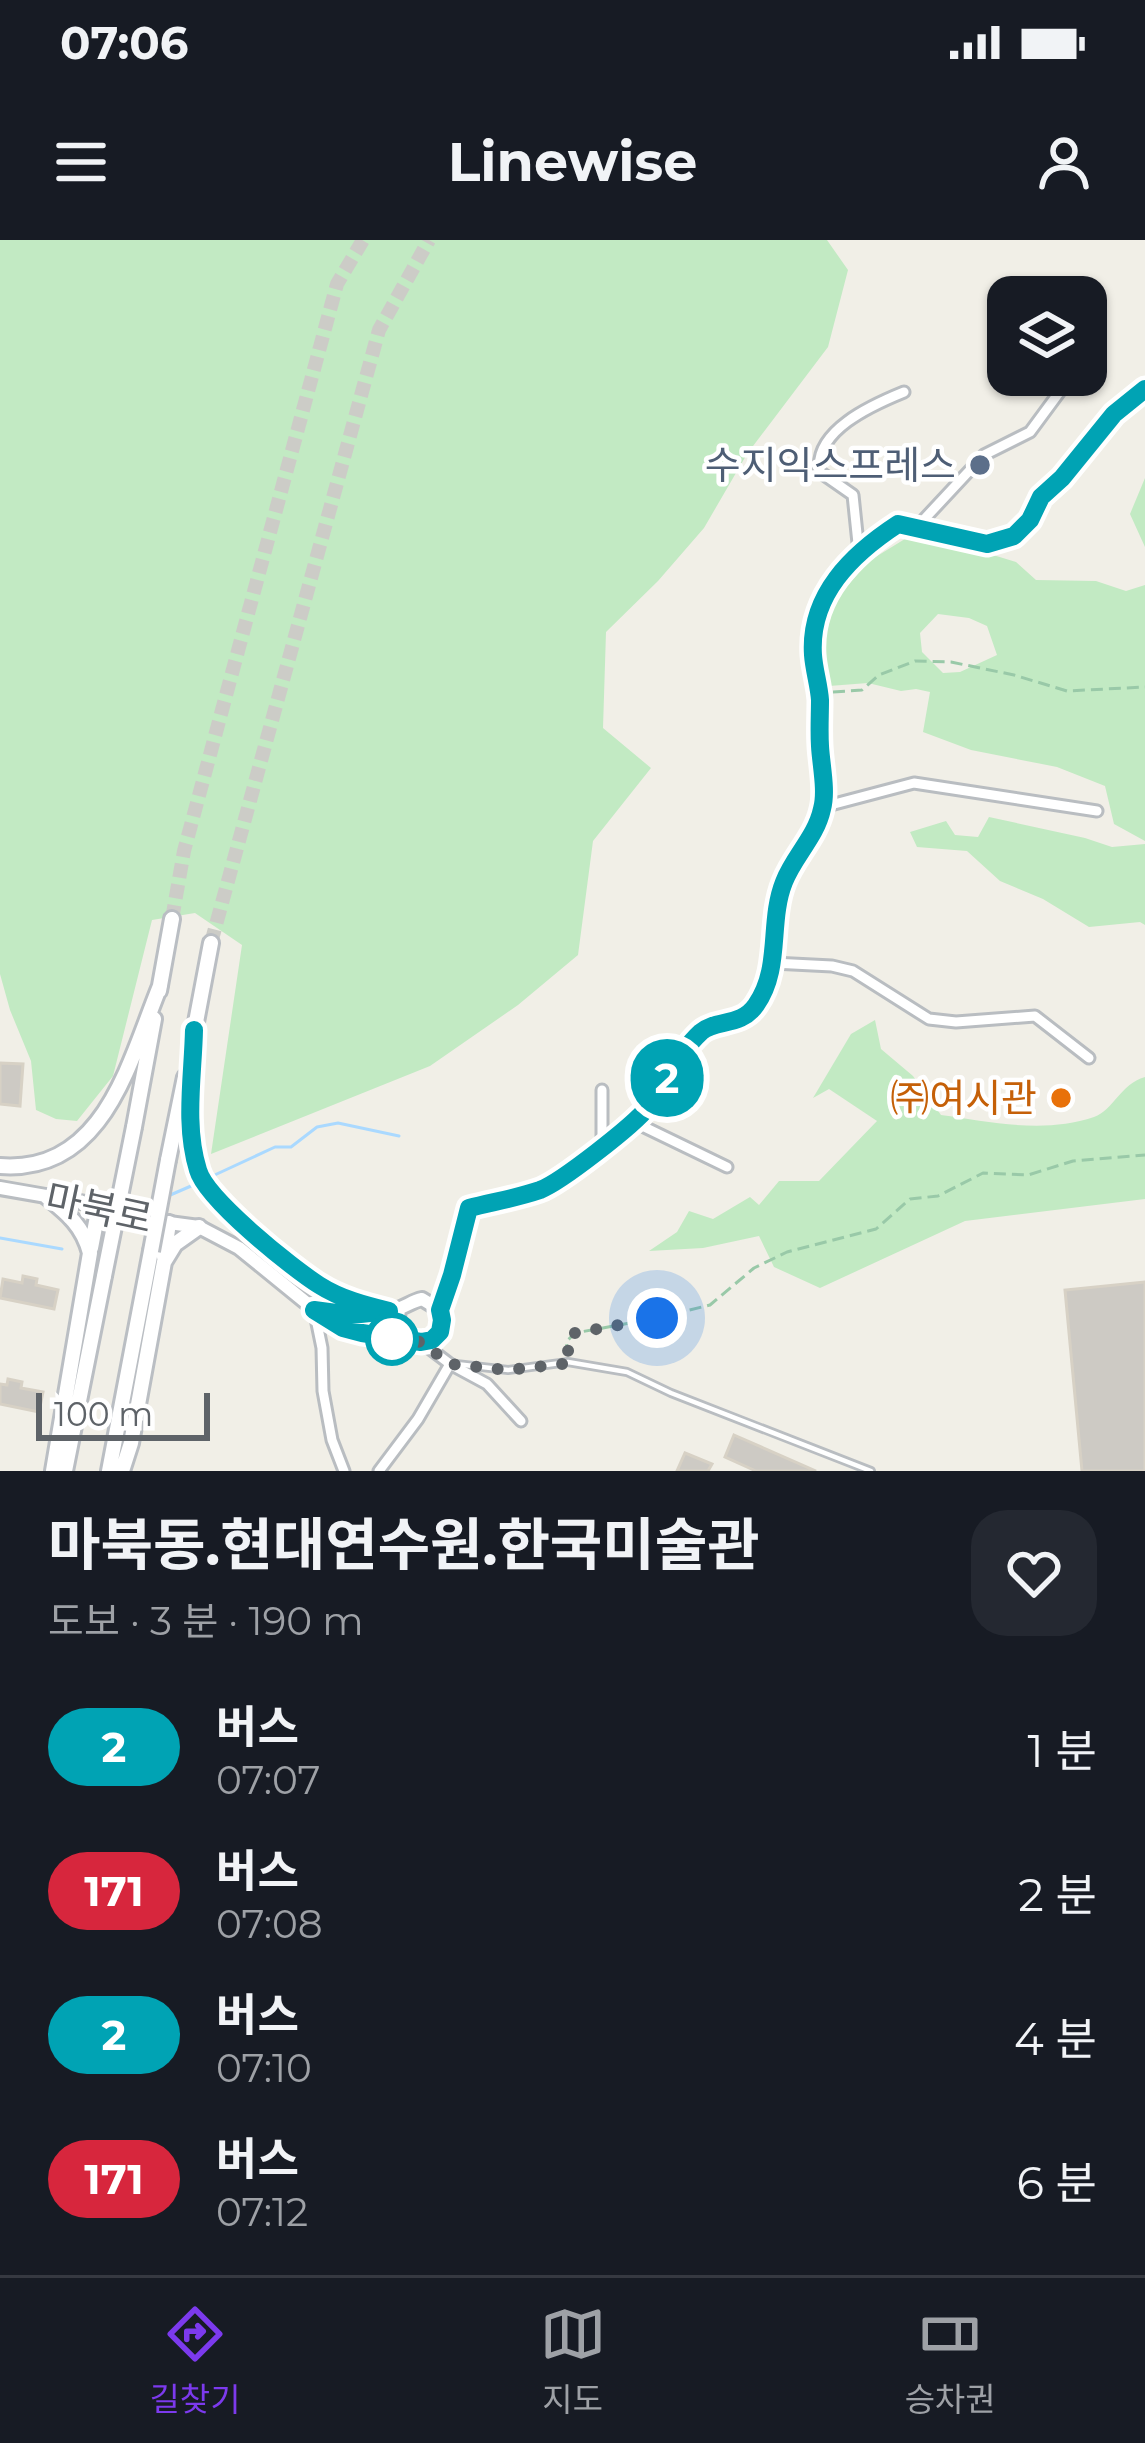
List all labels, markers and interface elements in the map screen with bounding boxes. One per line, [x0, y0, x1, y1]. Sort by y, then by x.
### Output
text: 07:06 [60, 15, 188, 70]
icon: menu [48, 129, 114, 195]
text: Linewise [448, 129, 697, 195]
icon: person [1031, 129, 1097, 195]
map controls [987, 276, 1107, 396]
button: layers [987, 276, 1107, 396]
place label: 수지익스프레스 [705, 441, 956, 489]
marker: 수지익스프레스 [967, 452, 993, 478]
line badge: 2 [628, 1039, 706, 1117]
text: 2 [655, 1052, 679, 1104]
place label: ㈜여시관 [890, 1074, 1037, 1122]
marker: ㈜여시관 [1048, 1085, 1074, 1111]
street label: 마북로 [41, 1173, 157, 1243]
your location [627, 1288, 687, 1348]
unlabelled marker [367, 1314, 417, 1364]
scale bar [36, 1387, 210, 1440]
text: 100 m [54, 1394, 153, 1434]
text: 마북동.현대연수원.한국미술관 [48, 1510, 760, 1579]
button: heart [971, 1510, 1097, 1636]
text: 도보 · 3 분 · 190 m [48, 1597, 364, 1645]
text: 버스 [216, 1699, 299, 1754]
text: 2 [102, 1721, 126, 1773]
text: 1 분 [1028, 1723, 1097, 1778]
text: 07:07 [216, 1756, 320, 1804]
text: 버스 [216, 1843, 299, 1898]
text: 171 [84, 1865, 144, 1917]
text: 2 분 [1018, 1867, 1097, 1922]
text: 07:08 [216, 1900, 323, 1948]
text: 버스 [216, 1987, 299, 2042]
text: 2 [102, 2009, 126, 2061]
text: 4 분 [1014, 2011, 1097, 2066]
text: 07:10 [216, 2044, 312, 2092]
text: 버스 [216, 2131, 299, 2186]
text: 171 [84, 2153, 144, 2205]
text: 6 분 [1016, 2155, 1097, 2210]
text: 07:12 [216, 2188, 308, 2236]
tab: 길찾기 [149, 2301, 241, 2421]
tab: 지도 [540, 2301, 606, 2421]
tab: 승차권 [904, 2301, 996, 2421]

